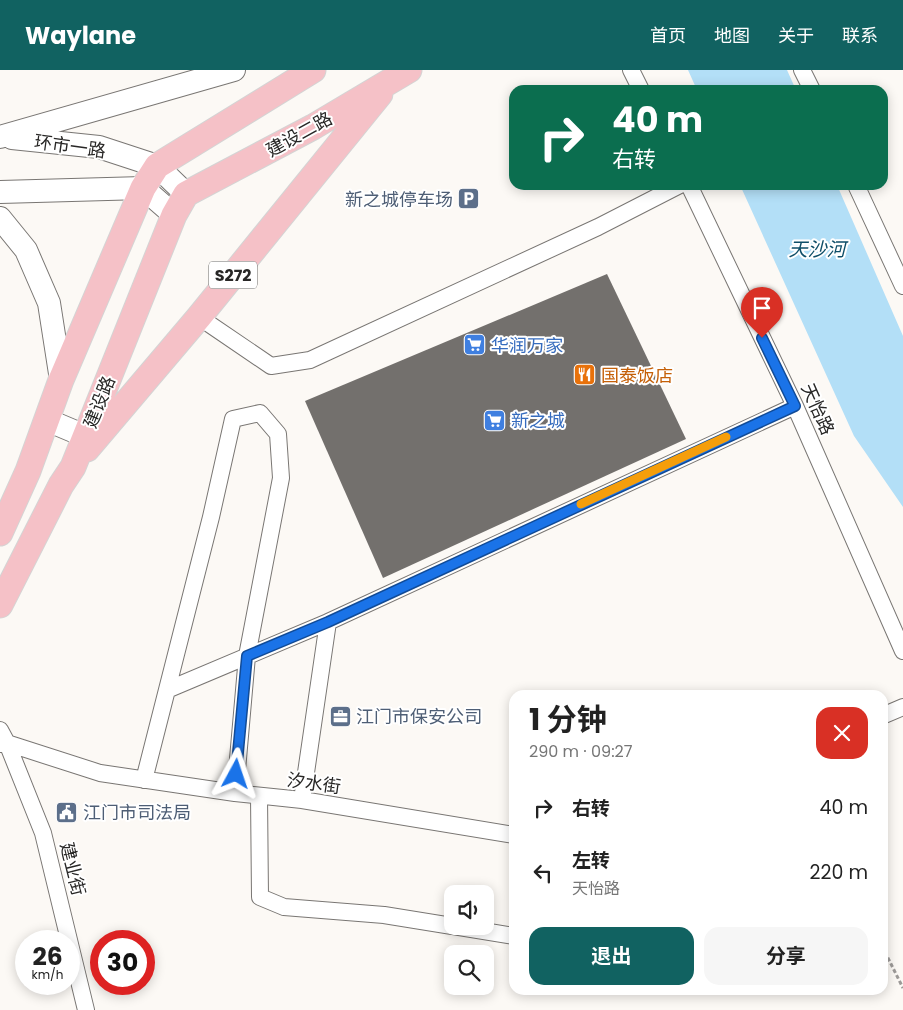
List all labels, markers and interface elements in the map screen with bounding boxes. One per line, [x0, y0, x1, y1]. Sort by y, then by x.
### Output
text: Waylane [25, 19, 136, 52]
text: 首页 [650, 23, 686, 48]
text: 地图 [714, 23, 750, 48]
text: 关于 [778, 23, 814, 48]
text: 联系 [842, 23, 878, 48]
text: 40 m [612, 95, 703, 144]
icon: right [529, 105, 594, 170]
street label: 建设二路 [261, 106, 337, 162]
street label: 环市一路 [33, 129, 107, 163]
text: 右转 [612, 144, 656, 175]
place label: 新之城停车场 [345, 187, 453, 212]
parking icon: 新之城停车场 [457, 187, 481, 211]
water label: 天沙河 [788, 236, 849, 263]
road number: S272 [209, 262, 257, 288]
pin [741, 287, 783, 338]
icon: arrive [748, 294, 776, 322]
supermarket icon: 华润万家 [463, 333, 487, 357]
place label: 华润万家 [491, 333, 563, 358]
restaurant icon: 国泰饭店 [573, 363, 597, 387]
place label: 国泰饭店 [601, 363, 673, 388]
street label: 建设路 [77, 372, 121, 432]
street label: 天怡路 [796, 379, 840, 439]
supermarket icon: 新之城 [483, 408, 507, 432]
place label: 新之城 [511, 408, 565, 433]
text: 1 分钟 [529, 698, 607, 741]
office icon: 江门市保安公司 [328, 704, 352, 728]
place label: 江门市保安公司 [356, 704, 482, 729]
button: close [816, 707, 868, 759]
text: 290 m · 09:27 [529, 740, 633, 763]
position arrow [209, 747, 261, 799]
street label: 汐水街 [286, 767, 342, 799]
icon: right [529, 794, 557, 822]
text: 40 m [819, 794, 868, 821]
text: 右转 [572, 795, 610, 822]
public building icon: 江门市司法局 [55, 800, 79, 824]
place label: 江门市司法局 [83, 800, 191, 825]
street label: 建业街 [54, 840, 92, 898]
text: 左转 [572, 847, 610, 874]
icon: left [529, 859, 557, 887]
text: 220 m [810, 859, 868, 886]
text: 天怡路 [572, 877, 620, 900]
map controls [444, 885, 494, 995]
button: sound [444, 885, 494, 935]
button: 退出 [529, 927, 694, 985]
button: 分享 [704, 927, 868, 985]
speed limit sign: 30 [90, 930, 155, 995]
text: 26 [32, 939, 63, 974]
button: search [444, 945, 494, 995]
text: km/h [32, 966, 63, 983]

